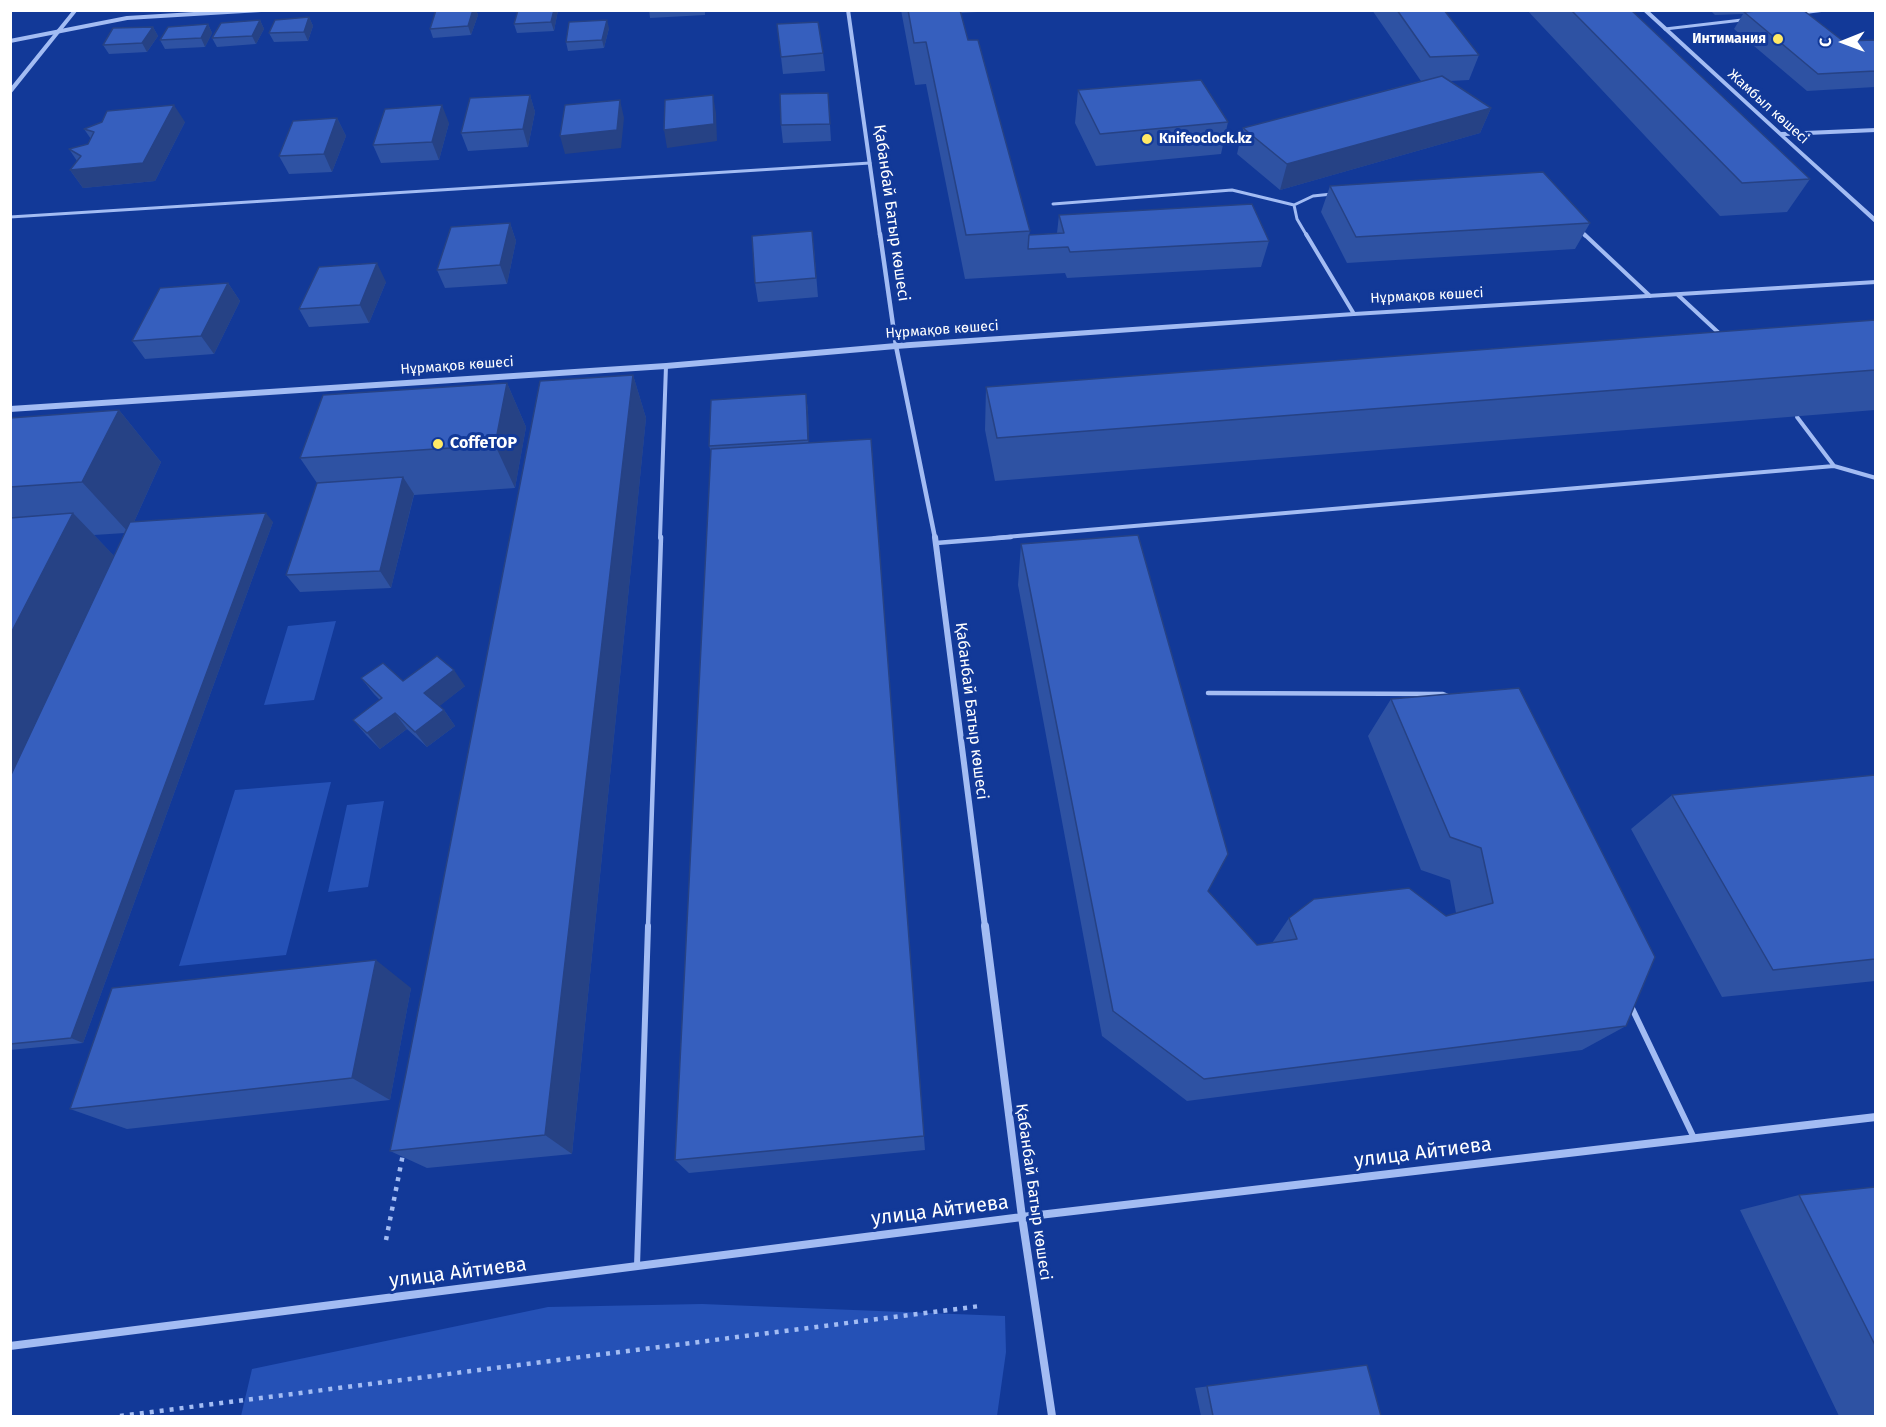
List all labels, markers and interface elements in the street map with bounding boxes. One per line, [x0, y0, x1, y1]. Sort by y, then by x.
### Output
north arrow [1814, 12, 1874, 72]
place label: Интимания [1692, 31, 1766, 47]
marker: Интимания [1771, 32, 1785, 46]
text: С [1816, 38, 1835, 47]
street label: Жамбыл көшесі [1724, 66, 1812, 148]
street label: Қабанбай Батыр көшесі [869, 123, 913, 303]
place label: Knifeoclock.kz [1159, 131, 1252, 147]
marker: Knifeoclock.kz [1140, 132, 1154, 146]
street label: Нұрмақов көшесі [1370, 285, 1484, 307]
street label: Нұрмақов көшесі [885, 318, 999, 342]
street label: Нұрмақов көшесі [400, 354, 514, 378]
place label: CoffeTOP [450, 434, 517, 454]
marker: CoffeTOP [431, 437, 445, 451]
street label: Қабанбай Батыр көшесі [951, 621, 991, 801]
street label: Қабанбай Батыр көшесі [1011, 1102, 1055, 1282]
street label: улица Айтиева [1353, 1133, 1493, 1173]
street label: улица Айтиева [870, 1191, 1010, 1231]
street label: улица Айтиева [388, 1253, 528, 1293]

